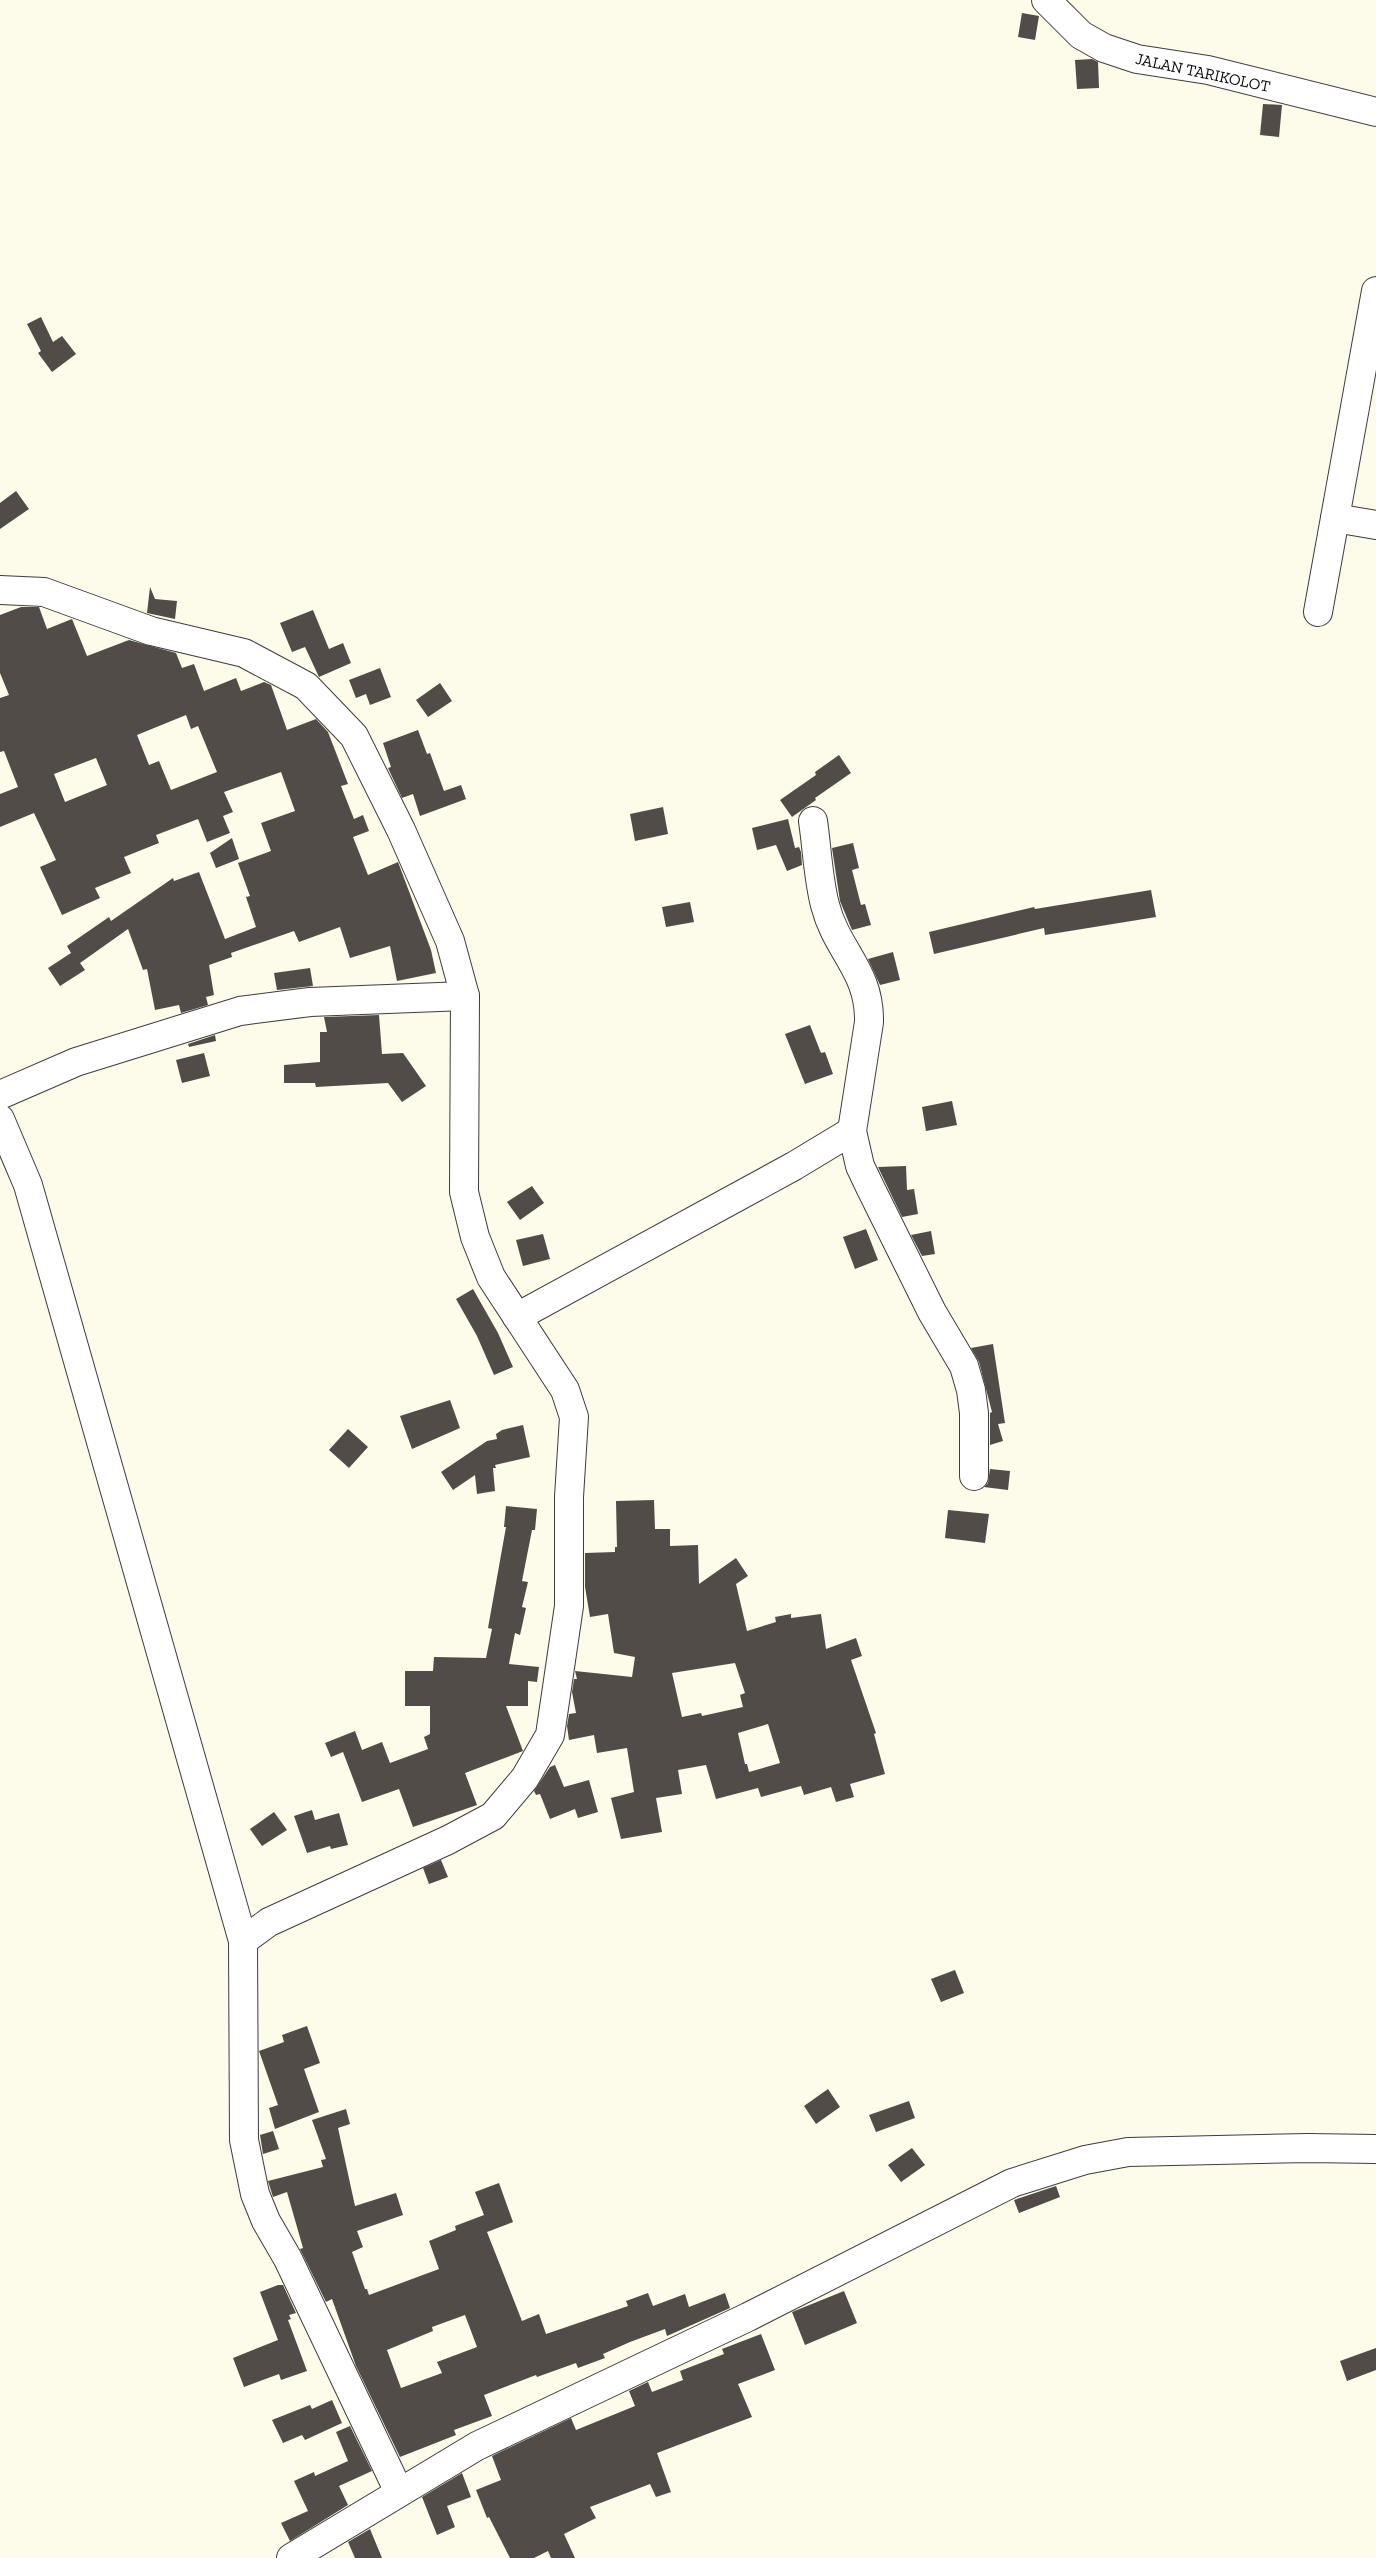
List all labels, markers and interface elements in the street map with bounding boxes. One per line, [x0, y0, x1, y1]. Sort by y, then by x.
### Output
street label: JALAN TARIKOLOT [1134, 49, 1272, 96]

